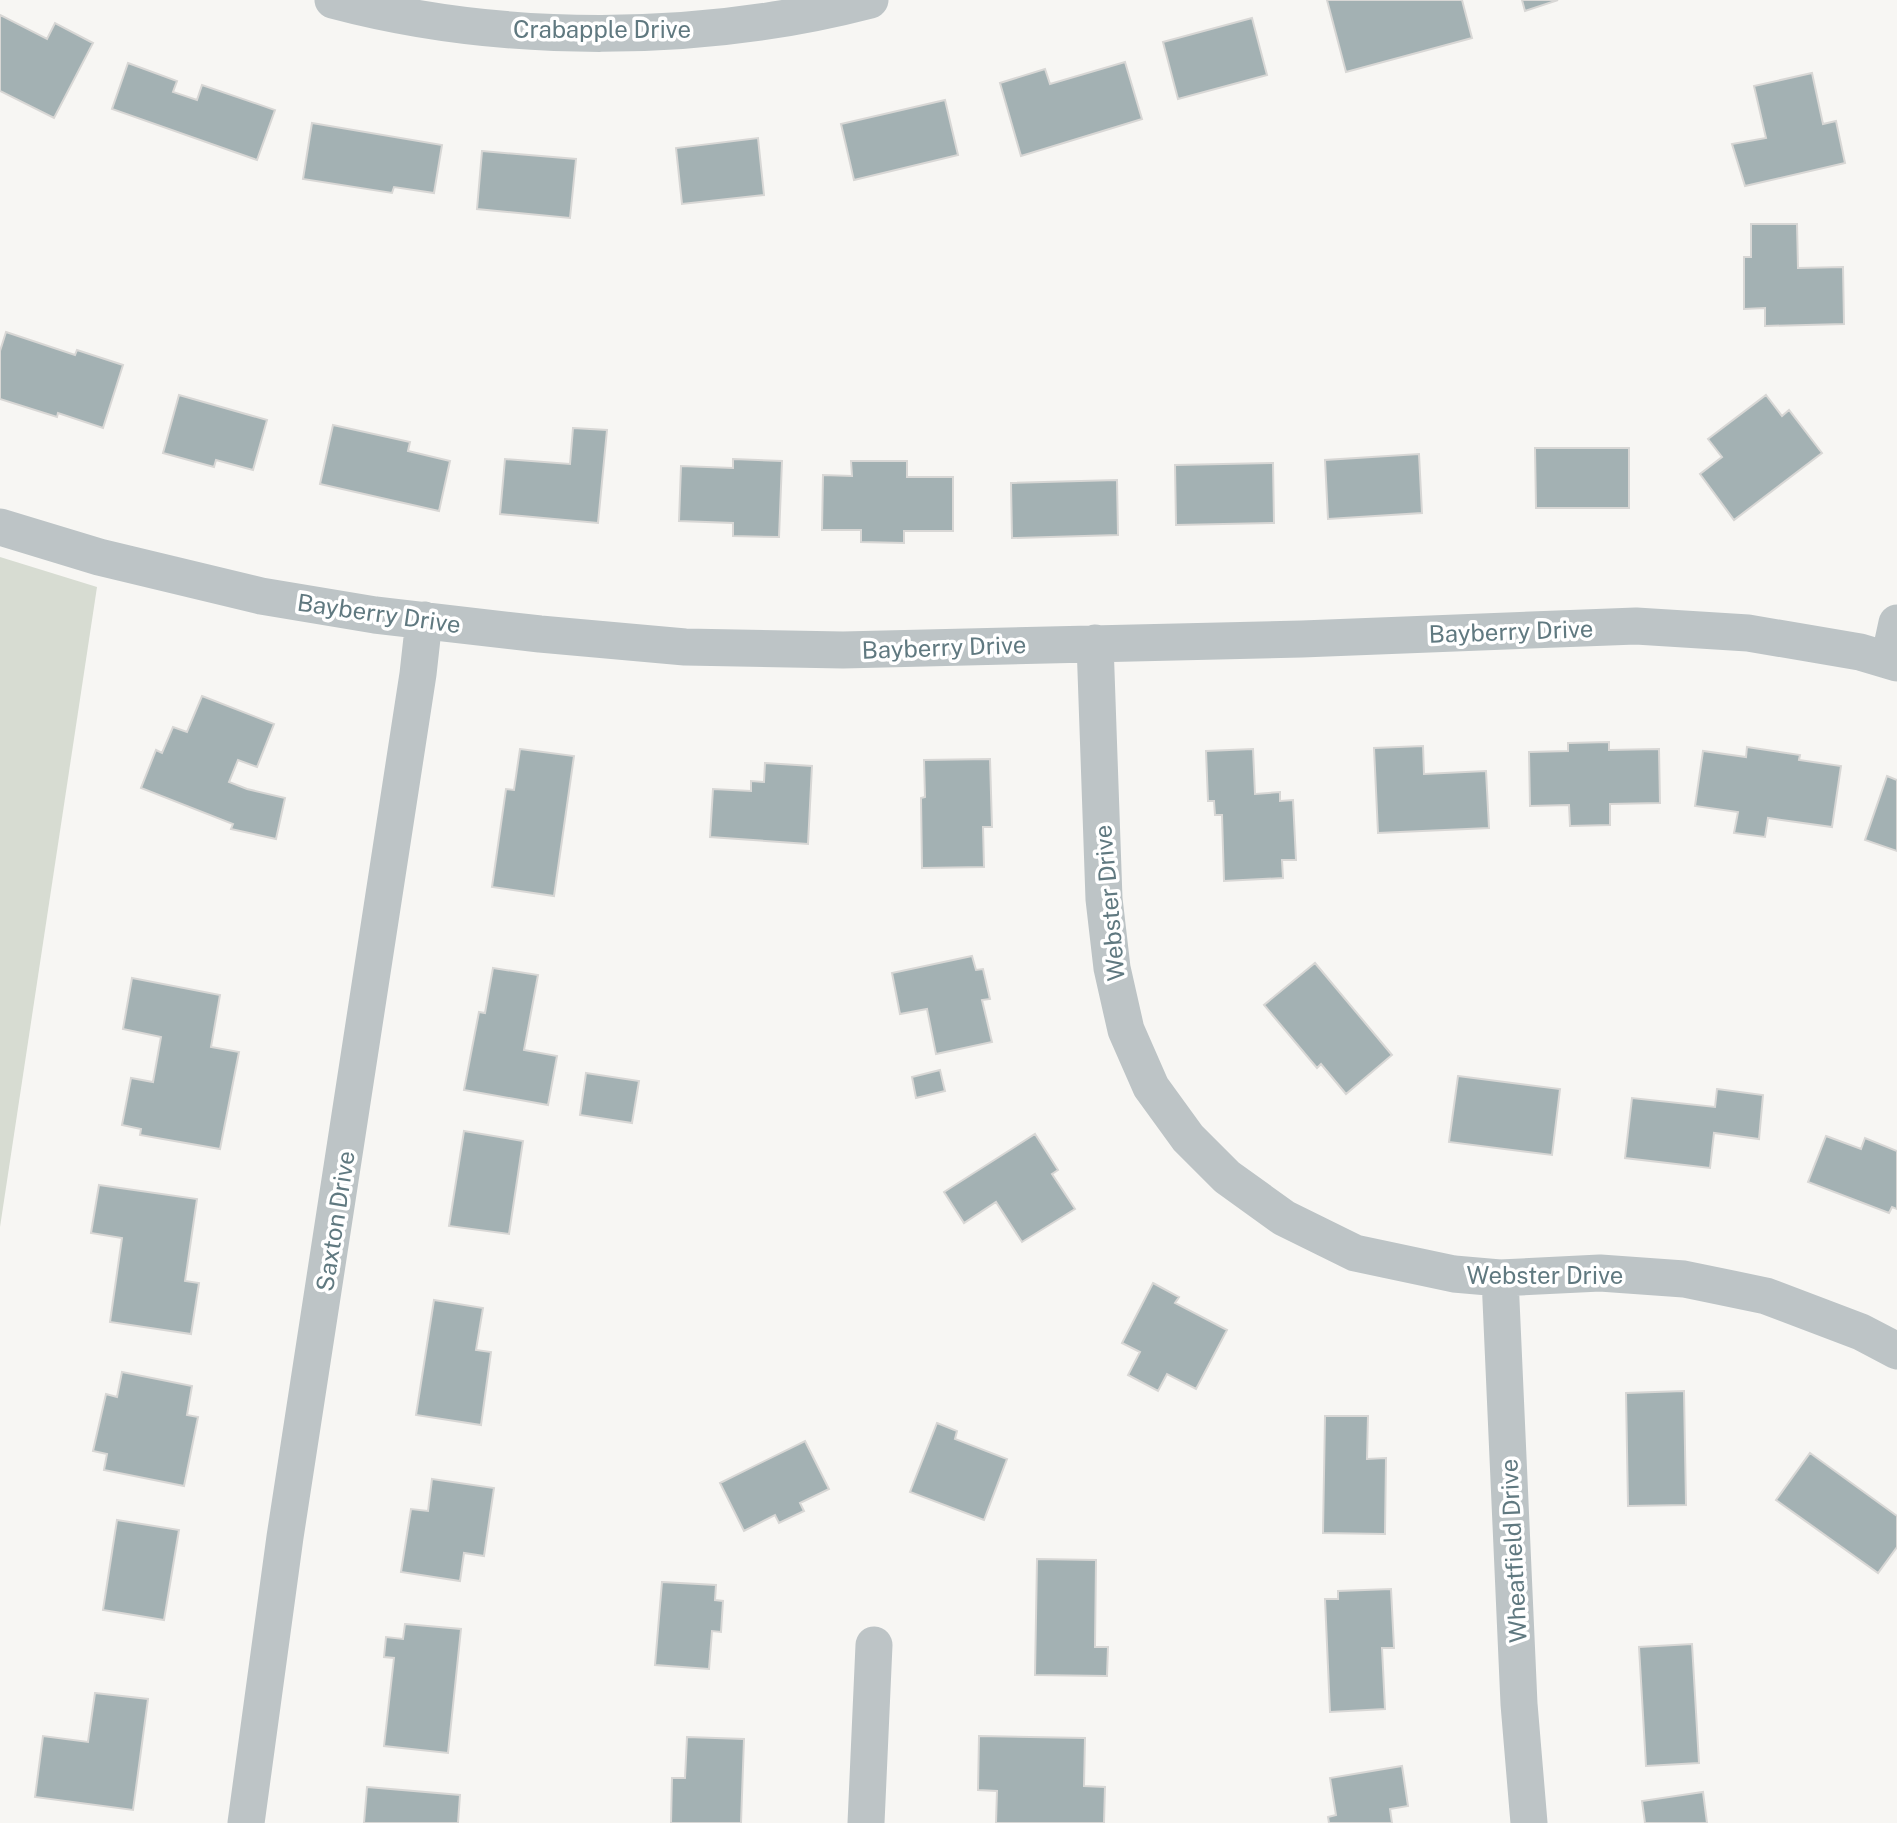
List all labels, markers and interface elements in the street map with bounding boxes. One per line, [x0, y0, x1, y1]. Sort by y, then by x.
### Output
street label: Crabapple Drive [513, 15, 691, 43]
street label: Bayberry Drive [295, 588, 463, 638]
street label: Bayberry Drive [1428, 614, 1594, 648]
street label: Bayberry Drive [861, 630, 1027, 664]
street label: Webster Drive [1088, 824, 1130, 982]
street label: Saxton Drive [310, 1149, 360, 1293]
street label: Webster Drive [1467, 1261, 1623, 1289]
street label: Wheatfield Drive [1494, 1458, 1532, 1644]

